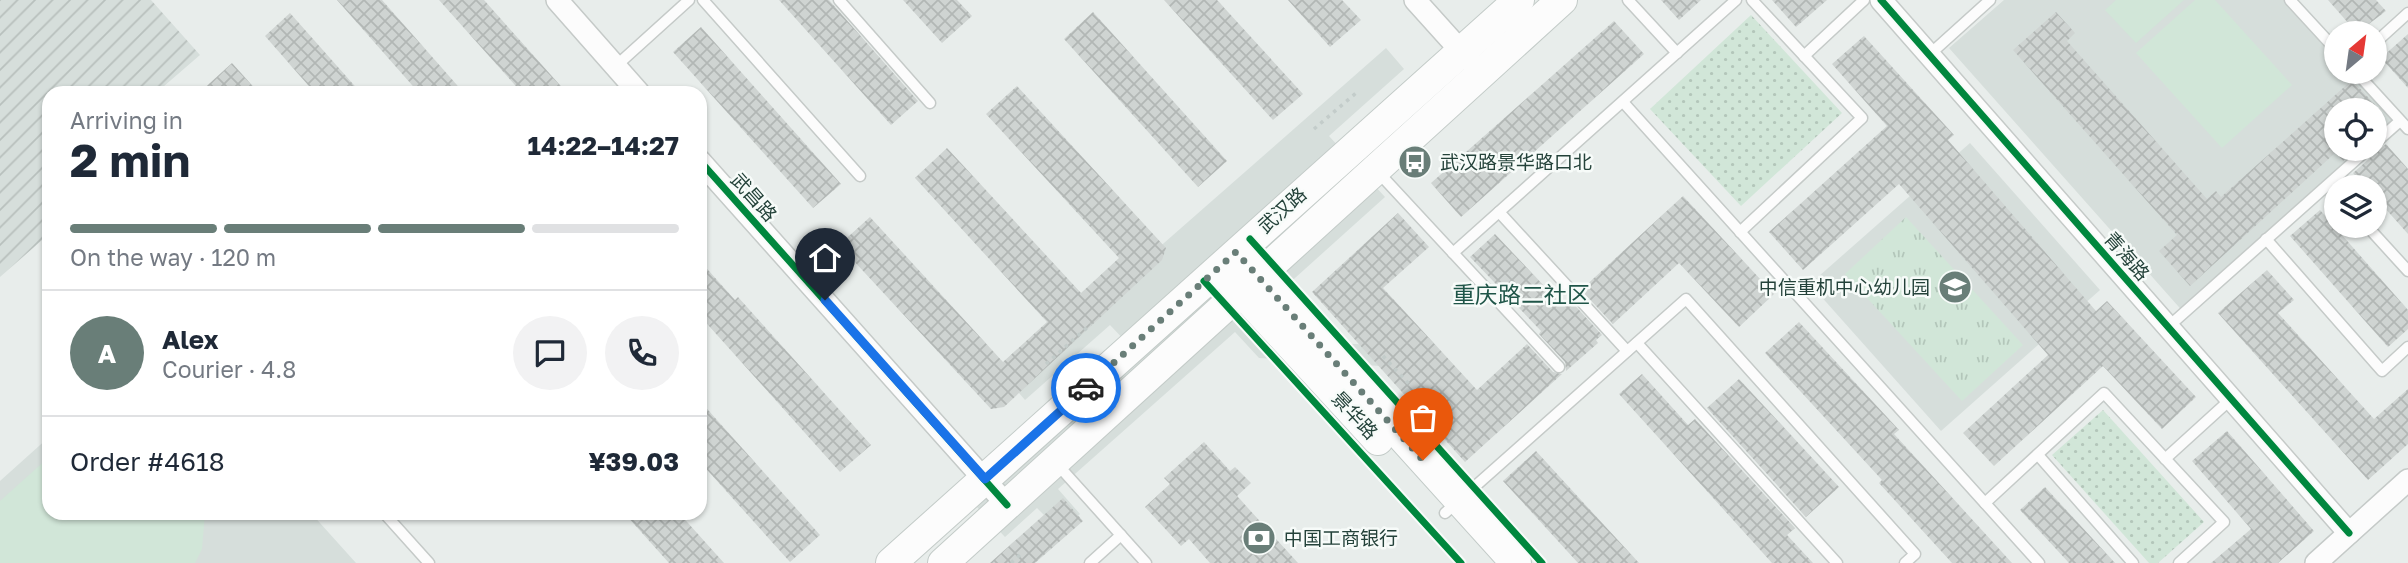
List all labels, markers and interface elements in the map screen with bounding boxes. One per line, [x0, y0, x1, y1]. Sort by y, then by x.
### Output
north arrow [2324, 21, 2387, 84]
map controls [2324, 21, 2387, 238]
button: locate [2324, 98, 2387, 161]
text: Arriving in [70, 106, 183, 134]
text: 14:22–14:27 [528, 130, 679, 161]
text: 2 min [70, 132, 190, 187]
bus stop icon: 武汉路景华路口北 [1396, 143, 1434, 181]
place label: 武汉路景华路口北 [1440, 150, 1592, 173]
street label: 武昌路 [727, 168, 782, 226]
button: layers [2324, 175, 2387, 238]
street label: 武汉路 [1253, 182, 1311, 237]
street label: 青海路 [2100, 227, 2155, 285]
pin [795, 228, 855, 300]
icon: home [806, 239, 844, 277]
text: On the way · 120 m [70, 243, 276, 271]
school or university icon: 中信重机中心幼儿园 [1936, 268, 1974, 306]
place label: 中信重机中心幼儿园 [1759, 275, 1930, 298]
district label: 重庆路二社区 [1452, 280, 1590, 308]
button: chat [513, 316, 587, 390]
button: phone [605, 316, 679, 390]
text: Alex [162, 324, 219, 355]
text: A [98, 338, 116, 369]
courier [1051, 353, 1121, 423]
text: Courier · 4.8 [162, 355, 296, 383]
icon: car [1067, 369, 1105, 407]
street label: 景华路 [1328, 386, 1383, 443]
pin [1393, 388, 1453, 460]
icon: bag [1404, 399, 1442, 437]
text: Order #4618 [70, 446, 225, 477]
text: ¥39.03 [588, 446, 679, 477]
bank icon: 中国工商银行 [1240, 519, 1278, 557]
place label: 中国工商银行 [1284, 526, 1398, 549]

